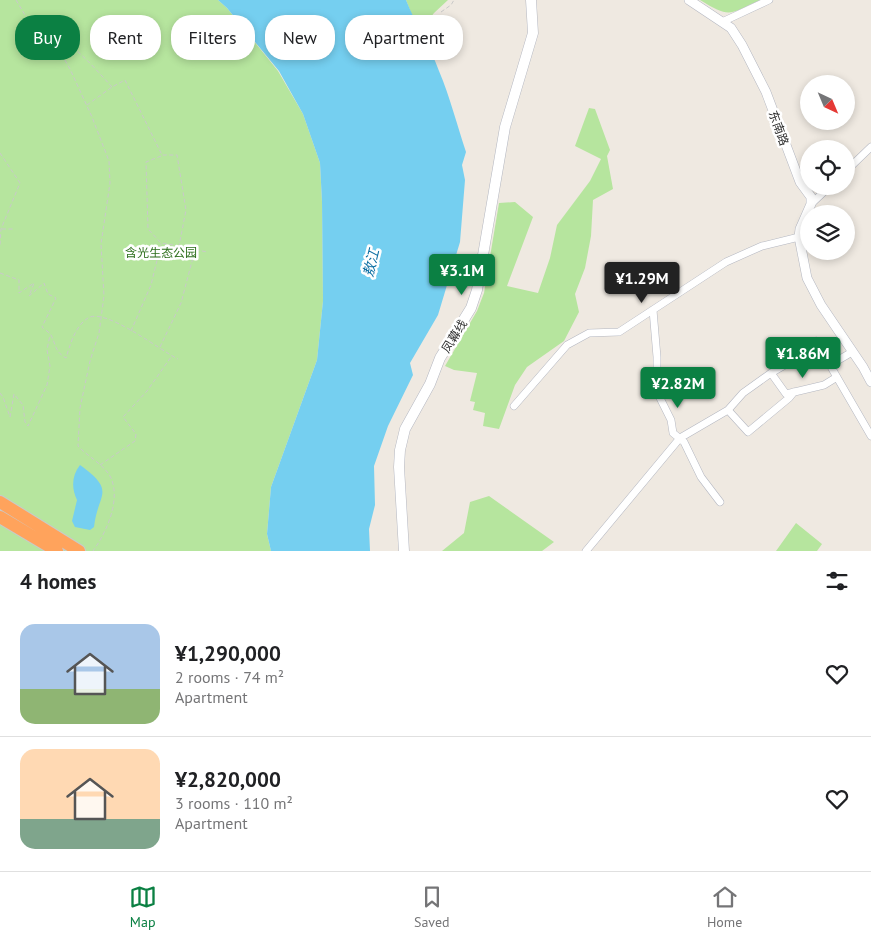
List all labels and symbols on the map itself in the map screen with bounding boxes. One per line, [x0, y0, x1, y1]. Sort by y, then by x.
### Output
north arrow [800, 75, 855, 130]
street label: 东南路 [766, 109, 792, 147]
park label: 含光生态公园 [125, 245, 197, 260]
water label: 敖江 [359, 245, 384, 279]
pin: ¥3.1M [427, 254, 497, 296]
pin: ¥1.29M [601, 262, 683, 304]
street label: 凤幕线 [438, 317, 470, 355]
pin: ¥1.86M [762, 336, 844, 379]
pin: ¥2.82M [637, 366, 719, 409]

